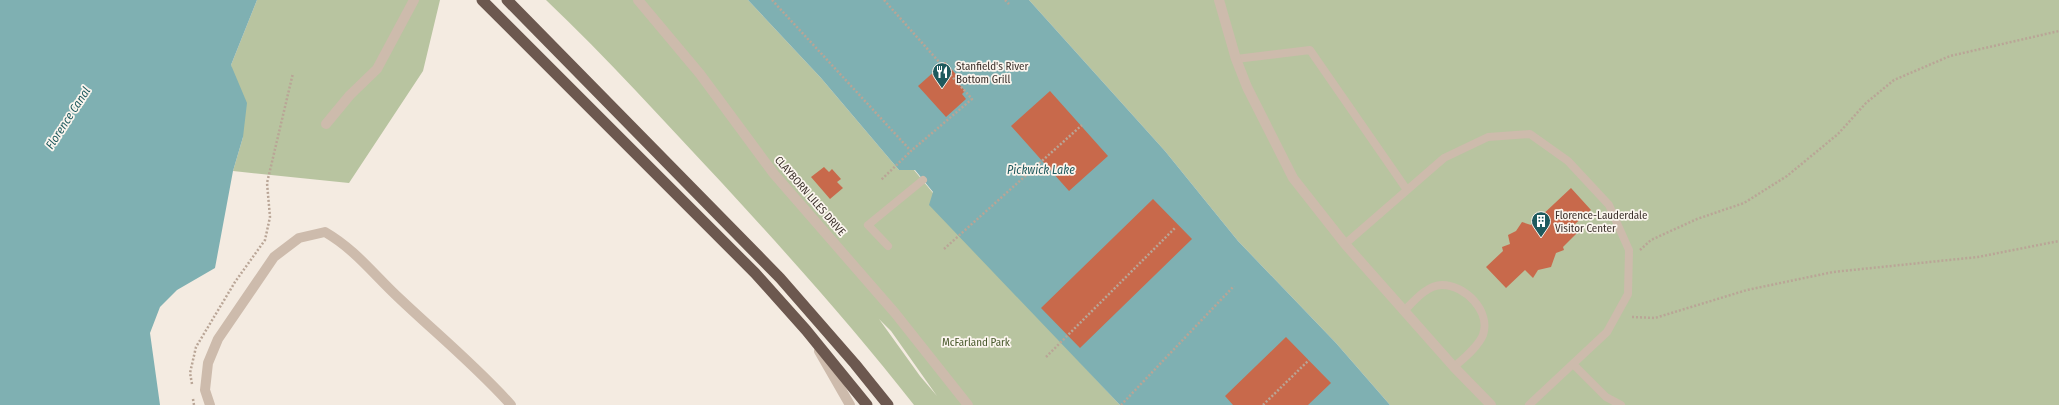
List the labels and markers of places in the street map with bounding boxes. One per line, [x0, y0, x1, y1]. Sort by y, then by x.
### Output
place label: Stanfield's River Bottom Grill [956, 60, 1029, 86]
restaurant icon: Stanfield's River Bottom Grill [931, 61, 953, 89]
place label: Florence-Lauderdale Visitor Center [1555, 209, 1647, 235]
building icon: Florence-Lauderdale Visitor Center [1530, 210, 1552, 238]

